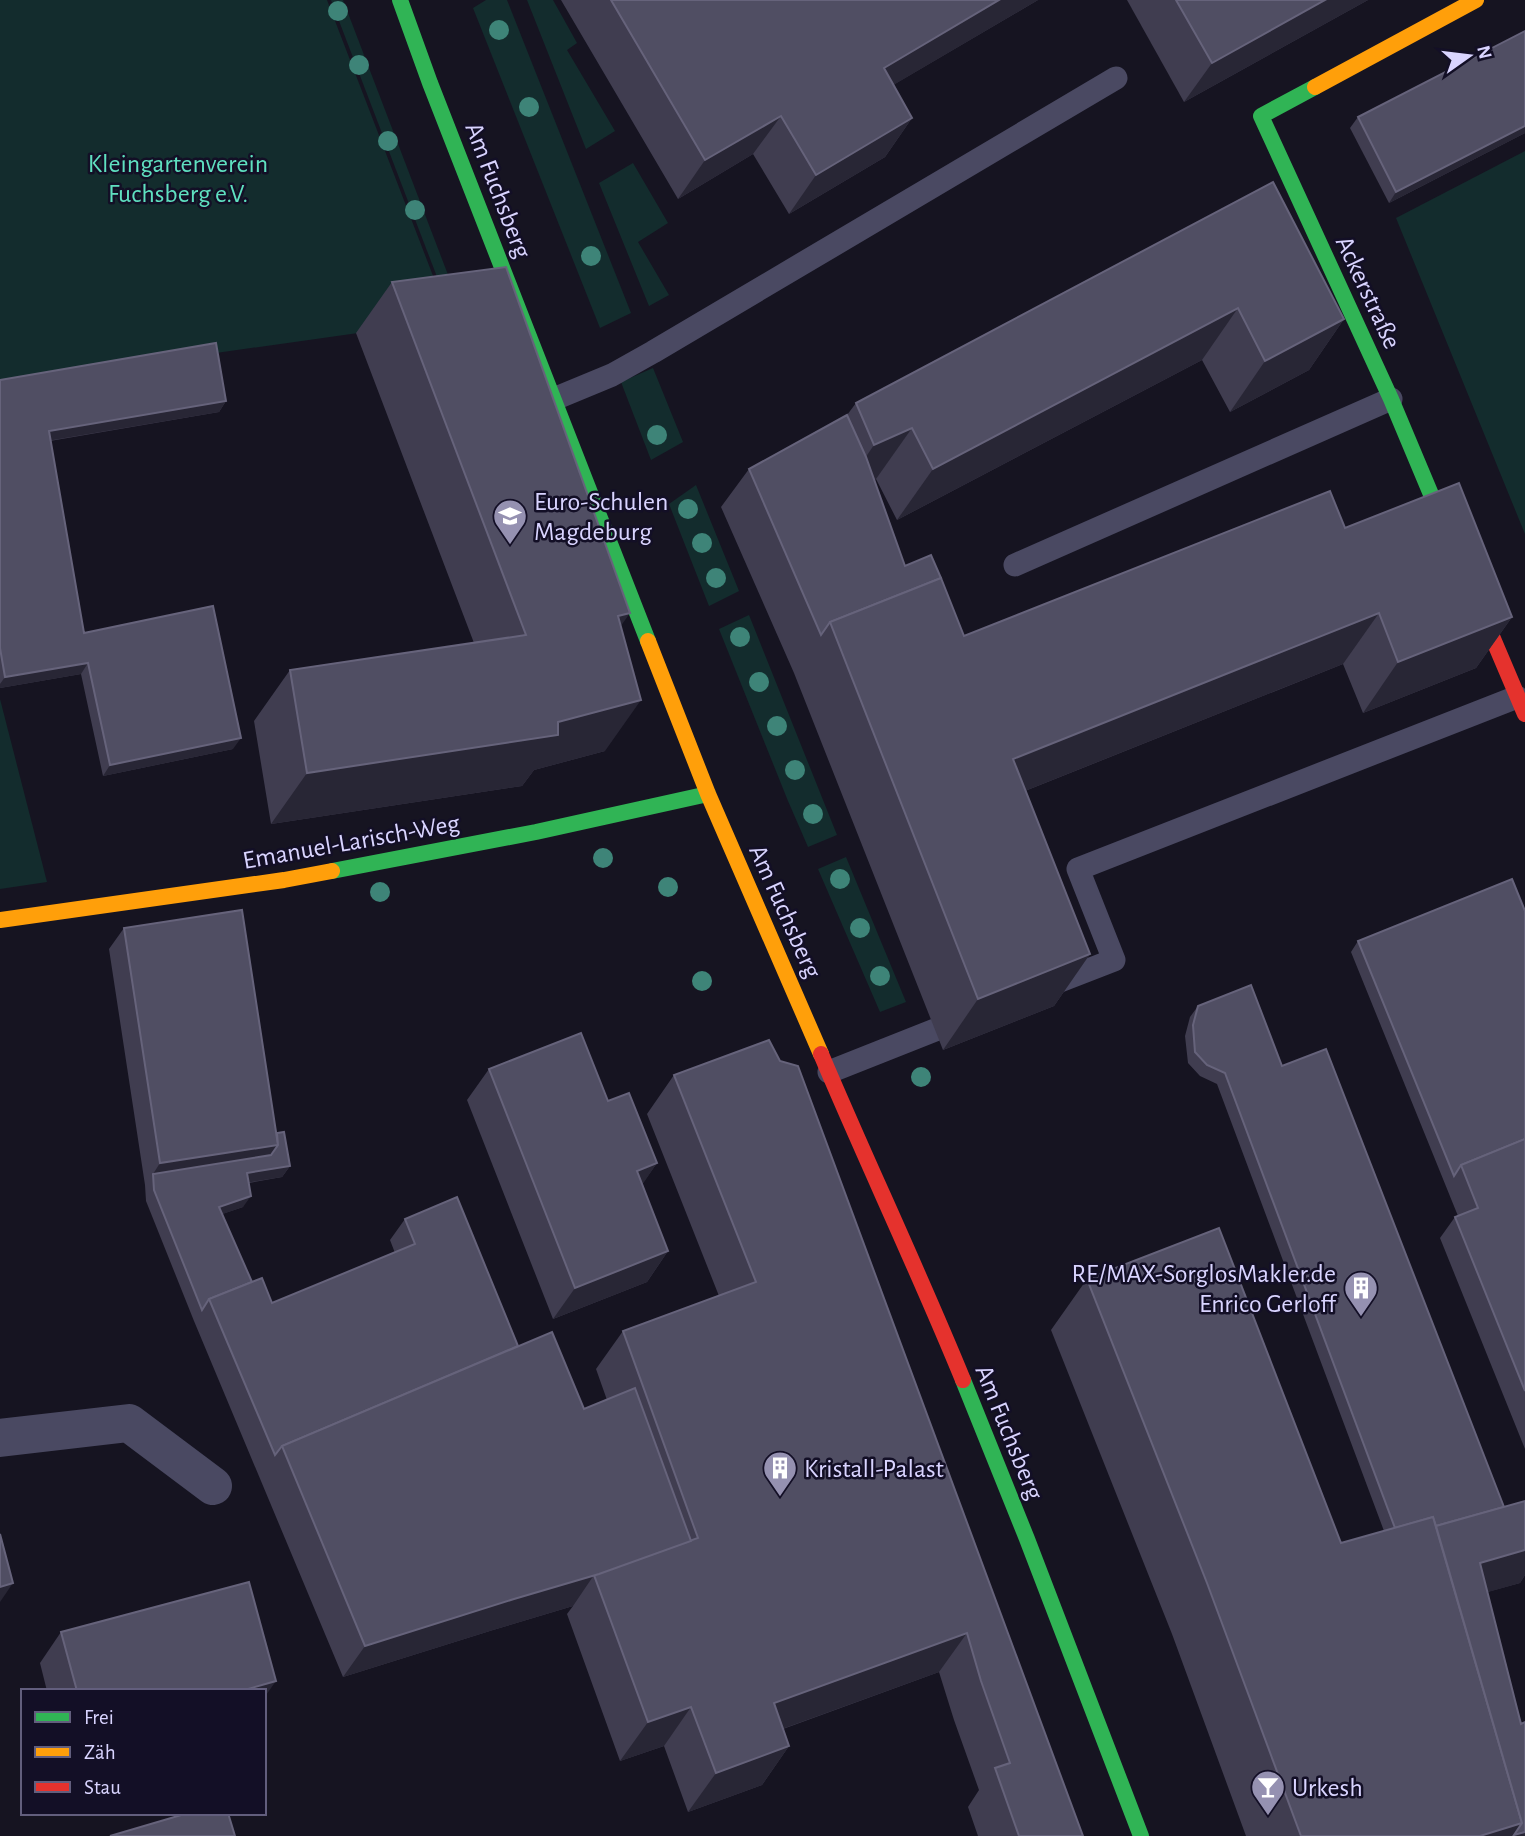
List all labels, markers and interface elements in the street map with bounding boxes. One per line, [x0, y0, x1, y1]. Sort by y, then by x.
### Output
north arrow [1434, 21, 1504, 91]
text: N [1473, 44, 1495, 61]
street label: Am Fuchsberg [460, 119, 536, 262]
park label: Kleingartenverein Fuchsberg e.V. [88, 151, 268, 207]
street label: Ackerstraße [1331, 232, 1405, 353]
place label: Euro-Schulen Magdeburg [534, 489, 669, 545]
school or university icon: Euro-Schulen Magdeburg [491, 497, 529, 546]
street label: Emanuel-Larisch-Weg [241, 810, 462, 874]
street label: Am Fuchsberg [744, 841, 826, 982]
place label: RE/MAX-SorglosMakler.de Enrico Gerloff [1071, 1261, 1338, 1317]
building icon: RE/MAX-SorglosMakler.de Enrico Gerloff [1342, 1269, 1380, 1318]
street label: Am Fuchsberg [970, 1361, 1048, 1504]
building icon: Kristall-Palast [761, 1449, 799, 1498]
place label: Kristall-Palast [804, 1456, 944, 1482]
legend [21, 1689, 266, 1815]
text: Frei [84, 1707, 114, 1728]
text: Zäh [84, 1742, 116, 1763]
bar icon: Urkesh [1249, 1768, 1287, 1817]
place label: Urkesh [1292, 1775, 1363, 1801]
text: Stau [84, 1777, 121, 1798]

